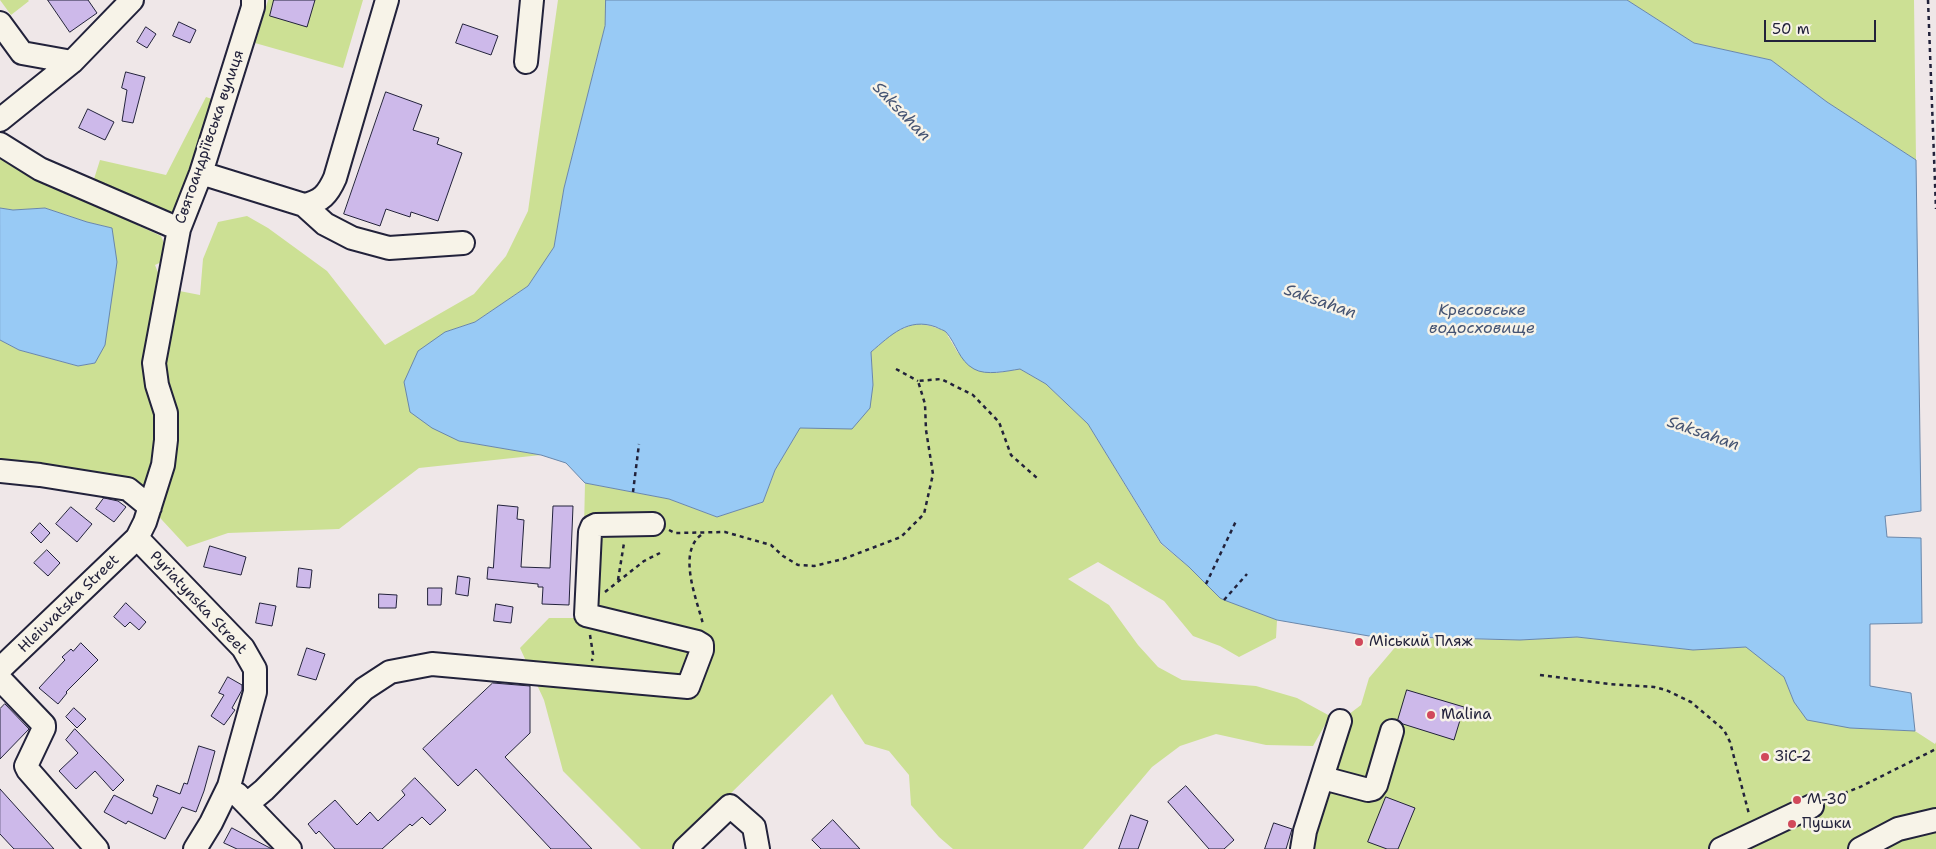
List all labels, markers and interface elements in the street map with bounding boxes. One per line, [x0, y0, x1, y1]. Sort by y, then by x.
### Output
scale bar [1766, 10, 1878, 42]
text: 50 m [1772, 19, 1810, 39]
street label: Святоандріївська вулиця [172, 48, 248, 226]
water label: Saksahan [868, 78, 934, 146]
water label: Saksahan [1281, 281, 1359, 323]
water label: Кресовське водосховище [1429, 301, 1535, 339]
water label: Saksahan [1664, 413, 1742, 455]
street label: Pyriatynska Street [146, 548, 250, 658]
street label: Hleiuvatska Street [15, 551, 123, 657]
place label: Міський Пляж [1369, 633, 1473, 651]
marker: Міський Пляж [1353, 636, 1365, 648]
place label: Malina [1441, 706, 1492, 724]
marker: Malina [1425, 709, 1437, 721]
place label: ЗіС-2 [1775, 748, 1812, 766]
marker: ЗіС-2 [1759, 751, 1771, 763]
place label: М-30 [1807, 791, 1847, 809]
marker: М-30 [1791, 794, 1803, 806]
place label: Пушки [1802, 815, 1851, 833]
marker: Пушки [1786, 818, 1798, 830]

